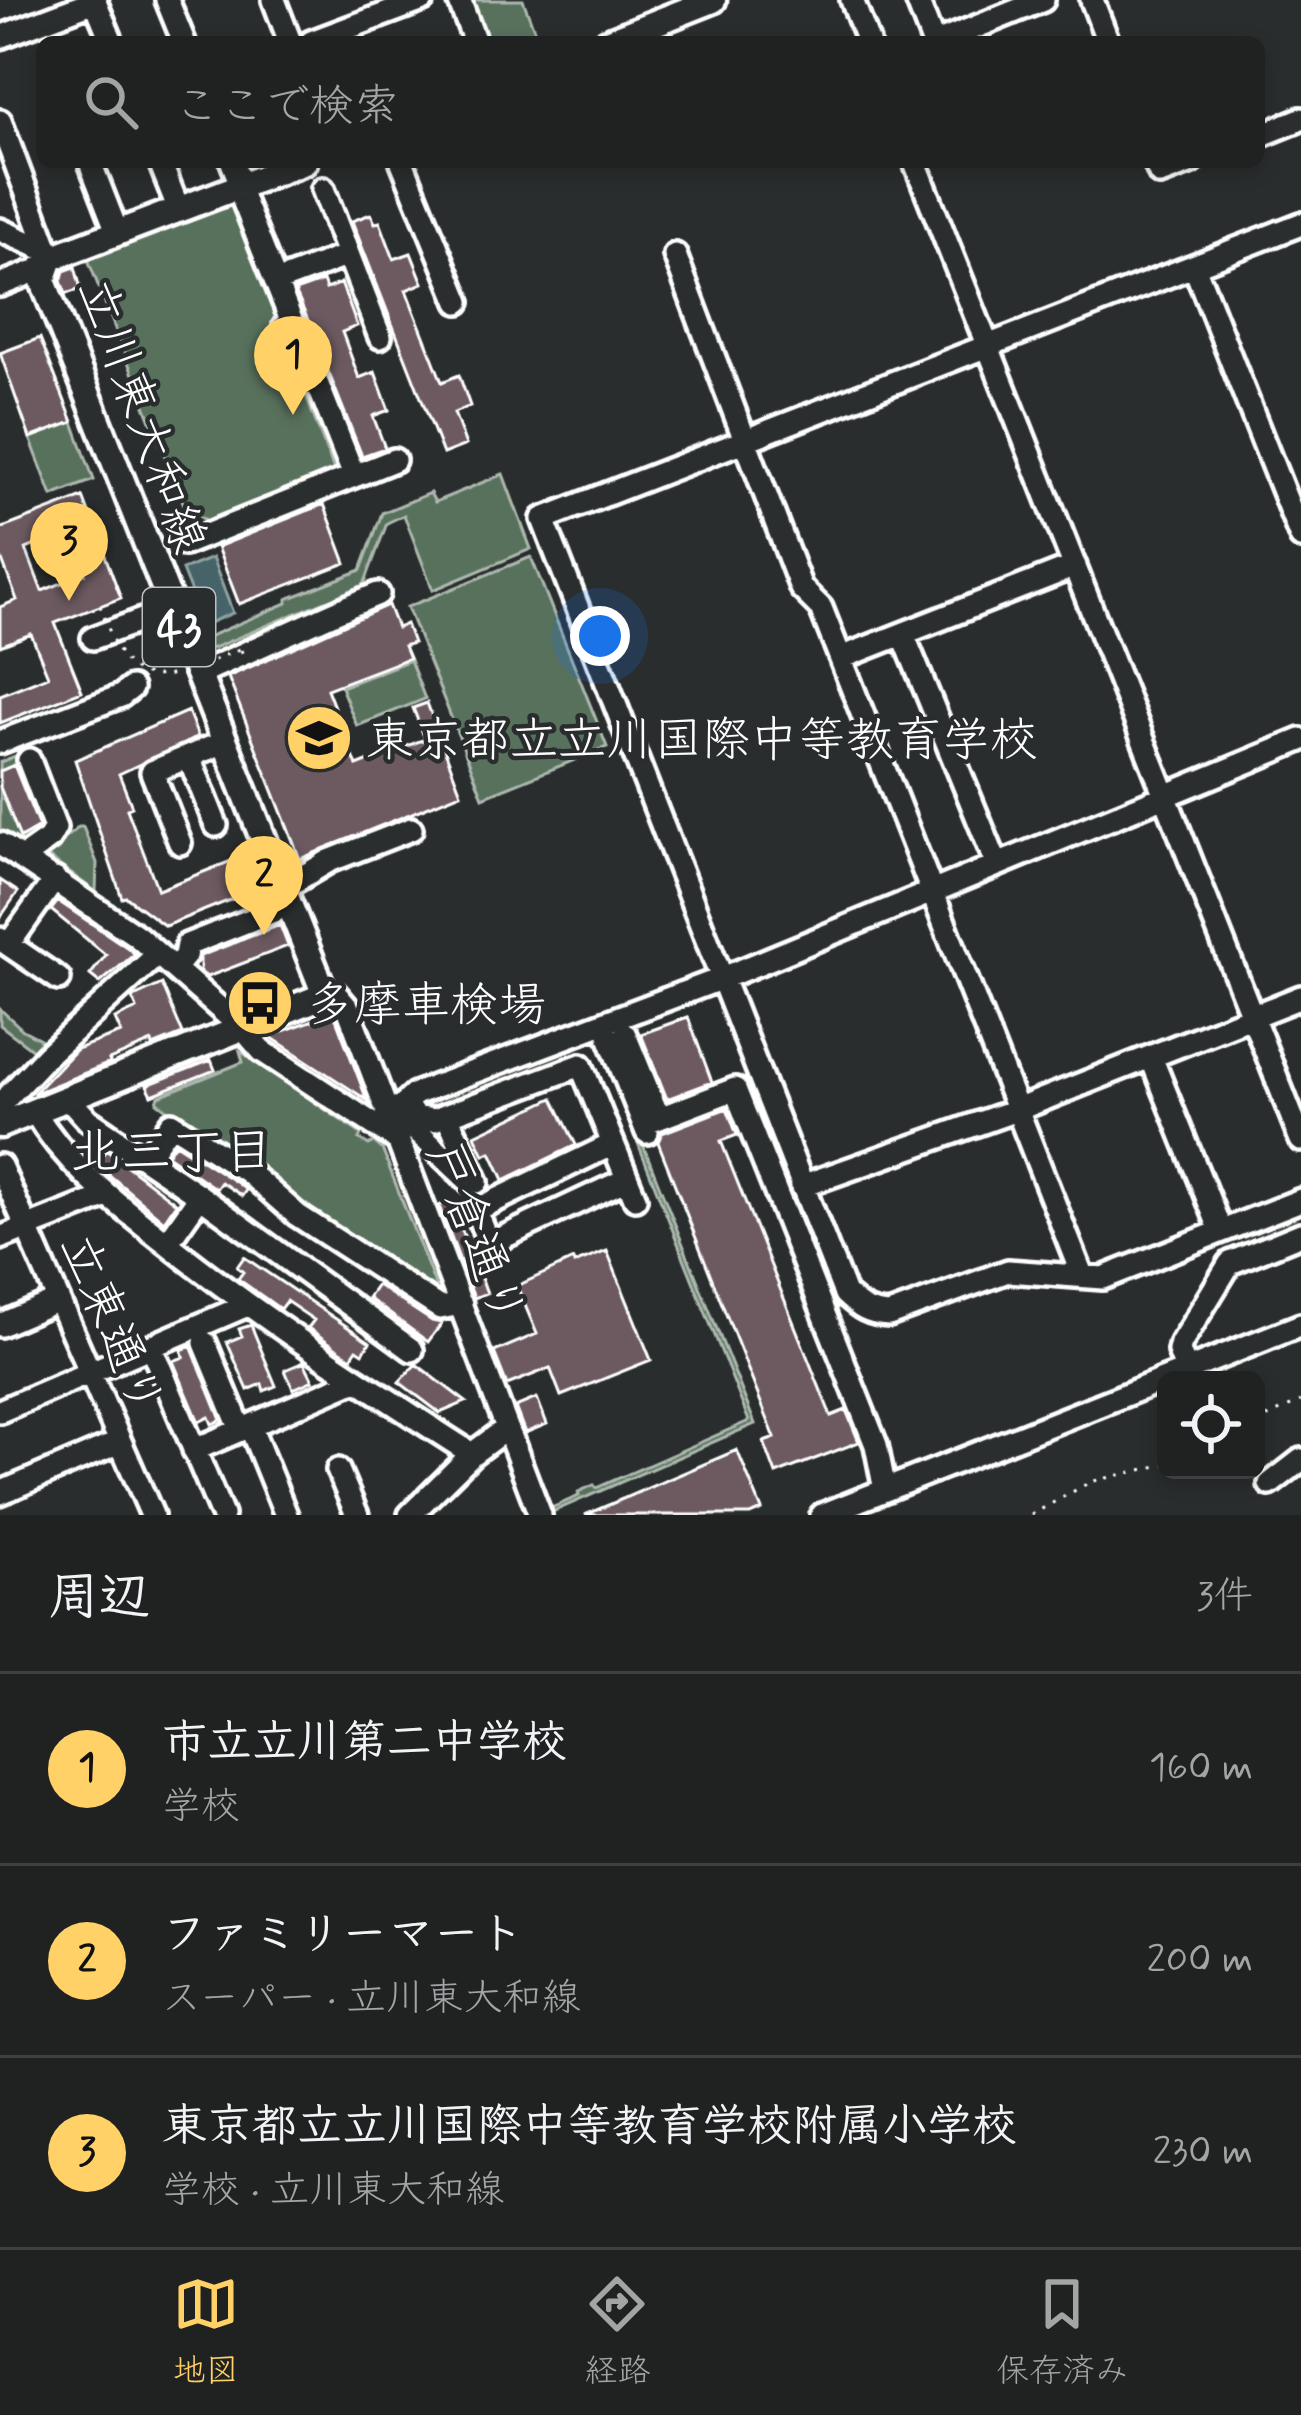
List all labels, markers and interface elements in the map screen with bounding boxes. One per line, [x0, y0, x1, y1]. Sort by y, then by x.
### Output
search box [36, 36, 1265, 168]
icon: search [78, 69, 144, 135]
text: ここで検索 [174, 78, 399, 137]
street label: 立川東大和線 [62, 270, 220, 562]
pin: 1 [254, 316, 332, 415]
pin: 3 [30, 502, 108, 601]
road number: 43 [143, 588, 215, 666]
your location [570, 606, 630, 666]
school or university icon: 東京都立立川国際中等教育学校 [284, 703, 354, 773]
place label: 東京都立立川国際中等教育学校 [366, 710, 1038, 773]
pin: 2 [225, 836, 303, 935]
bus stop icon: 多摩車検場 [225, 968, 295, 1038]
place label: 多摩車検場 [306, 975, 546, 1038]
district label: 北三丁目 [70, 1121, 274, 1187]
street label: 戸倉通り [411, 1133, 539, 1335]
street label: 立東通り [44, 1225, 177, 1426]
map controls [1157, 1371, 1265, 1479]
button: locate [1157, 1371, 1265, 1479]
text: 周辺 [48, 1566, 150, 1632]
text: 3件 [1196, 1572, 1253, 1623]
text: 市立立川第二中学校 [162, 1714, 567, 1773]
text: 1 [78, 1743, 96, 1794]
text: 160 m [1149, 1743, 1253, 1794]
text: 学校 [162, 1782, 240, 1833]
text: ファミリーマート [162, 1906, 524, 1965]
text: 2 [77, 1935, 97, 1986]
text: 200 m [1147, 1935, 1253, 1986]
text: スーパー · 立川東大和線 [162, 1974, 580, 2025]
text: 東京都立立川国際中等教育学校附属小学校 [162, 2098, 1017, 2157]
text: 3 [78, 2127, 96, 2178]
text: 230 m [1152, 2127, 1253, 2178]
text: 学校 · 立川東大和線 [162, 2166, 504, 2217]
tab: 地図 [173, 2271, 239, 2394]
tab: 経路 [584, 2271, 650, 2394]
tab: 保存済み [996, 2271, 1128, 2394]

